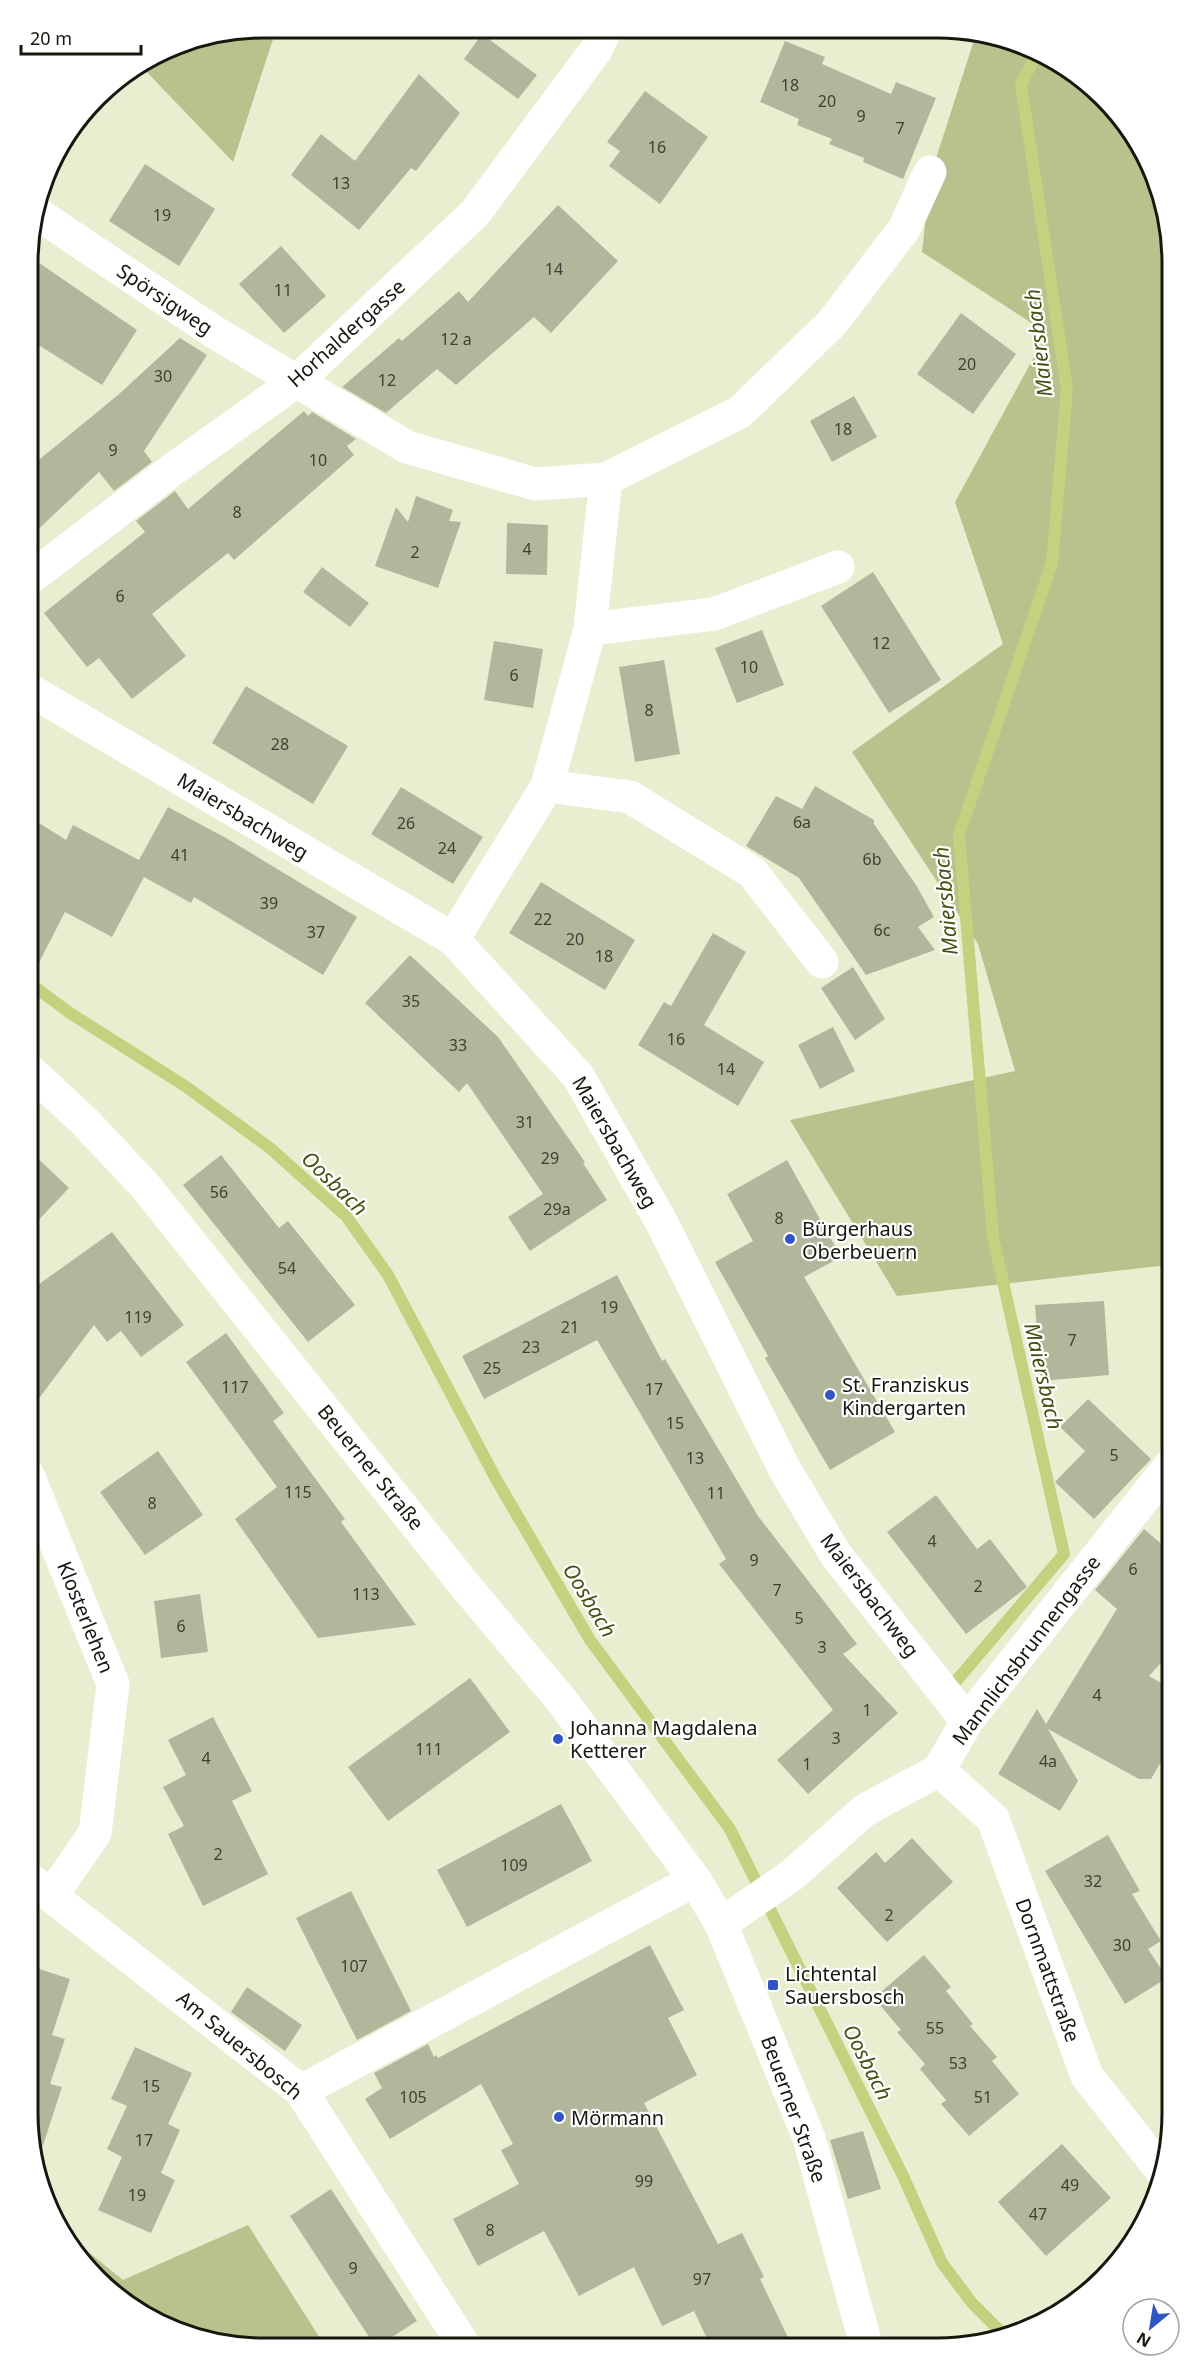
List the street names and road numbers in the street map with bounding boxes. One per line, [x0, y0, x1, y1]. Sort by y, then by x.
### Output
street label: Spörsigweg [112, 257, 218, 341]
street label: Horhaldergasse [281, 273, 411, 393]
street label: Maiersbachweg [172, 766, 314, 866]
street label: Maiersbachweg [566, 1071, 664, 1213]
street label: Beuerner Straße [312, 1398, 430, 1536]
street label: Maiersbachweg [815, 1528, 925, 1662]
street label: Mannlichsbrunnengasse [946, 1550, 1106, 1750]
street label: Klosterlehen [51, 1557, 121, 1677]
street label: Dornmattstraße [1009, 1894, 1087, 2046]
street label: Am Sauersbosch [171, 1984, 309, 2106]
street label: Beuerner Straße [755, 2032, 833, 2186]

